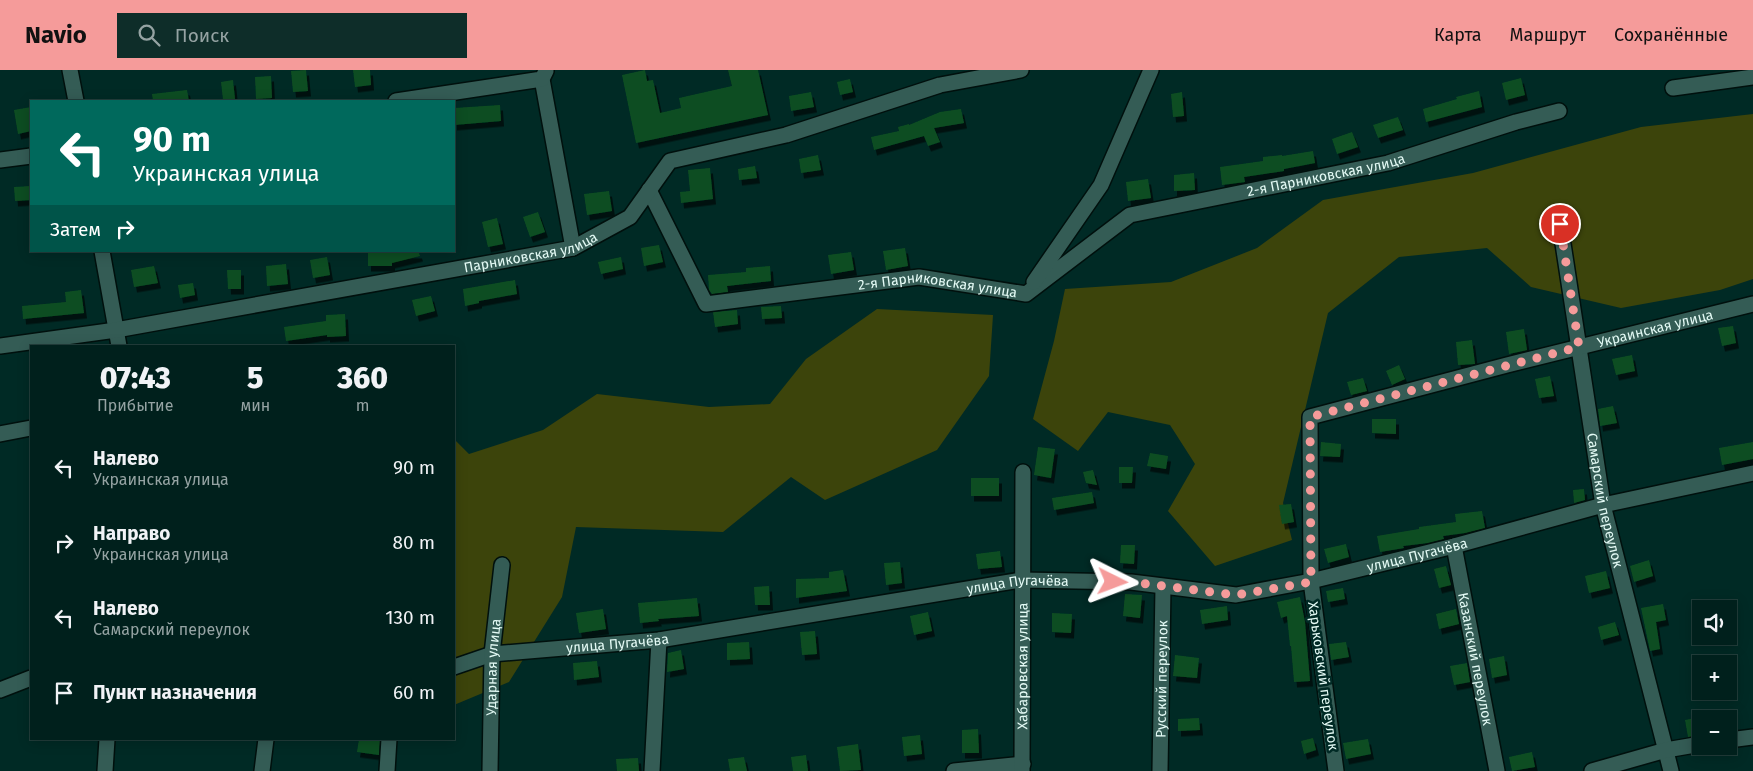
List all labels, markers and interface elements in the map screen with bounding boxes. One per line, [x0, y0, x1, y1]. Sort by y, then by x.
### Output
search box [117, 13, 467, 58]
text: Navio [25, 21, 87, 49]
icon: search [135, 21, 163, 49]
text: Поиск [175, 24, 229, 47]
text: Карта [1434, 24, 1482, 46]
text: Маршрут [1510, 24, 1586, 46]
text: Сохранённые [1614, 24, 1728, 46]
text: 90 m [133, 118, 211, 160]
icon: left [50, 120, 115, 185]
street label: 2-я Парниковская улица [1245, 150, 1407, 200]
text: Украинская улица [133, 160, 320, 187]
pin [1539, 203, 1581, 245]
icon: arrive [1546, 210, 1574, 238]
icon: right [111, 215, 139, 243]
text: Затем [50, 218, 101, 241]
street label: Парниковская улица [462, 228, 600, 276]
street label: 2-я Парниковская улица [857, 268, 1018, 301]
street label: Украинская улица [1595, 306, 1715, 351]
text: 07:43 [100, 360, 171, 396]
text: 5 [247, 360, 264, 396]
text: 360 [337, 360, 388, 396]
text: Прибытие [97, 396, 173, 415]
text: мин [240, 396, 270, 415]
text: m [356, 396, 369, 415]
street label: Самарский переулок [1584, 432, 1627, 570]
text: Налево [93, 447, 159, 470]
icon: left [50, 454, 78, 482]
text: 90 m [393, 456, 435, 479]
text: Украинская улица [93, 470, 229, 489]
text: Направо [93, 522, 170, 545]
icon: right [50, 529, 78, 557]
text: 80 m [393, 531, 435, 554]
street label: улица Пугачёва [1365, 534, 1469, 576]
text: Украинская улица [93, 545, 229, 564]
position arrow [1086, 555, 1138, 607]
street label: улица Пугачёва [965, 571, 1069, 597]
street label: Казанский переулок [1455, 591, 1497, 728]
text: Налево [93, 597, 159, 620]
street label: Харьковский переулок [1304, 600, 1342, 752]
map controls [1692, 600, 1737, 755]
button: sound [1692, 600, 1737, 645]
street label: Хабаровская улица [1014, 603, 1031, 729]
icon: left [50, 604, 78, 632]
text: 130 m [385, 606, 435, 629]
street label: Ударная улица [482, 618, 504, 716]
street label: Русский переулок [1152, 619, 1171, 738]
text: Самарский переулок [93, 620, 250, 639]
street label: улица Пугачёва [565, 630, 670, 656]
button: + [1692, 655, 1737, 700]
icon: arrive [50, 679, 78, 707]
text: Пункт назначения [93, 681, 257, 704]
text: 60 m [393, 681, 435, 704]
button: − [1692, 710, 1737, 755]

